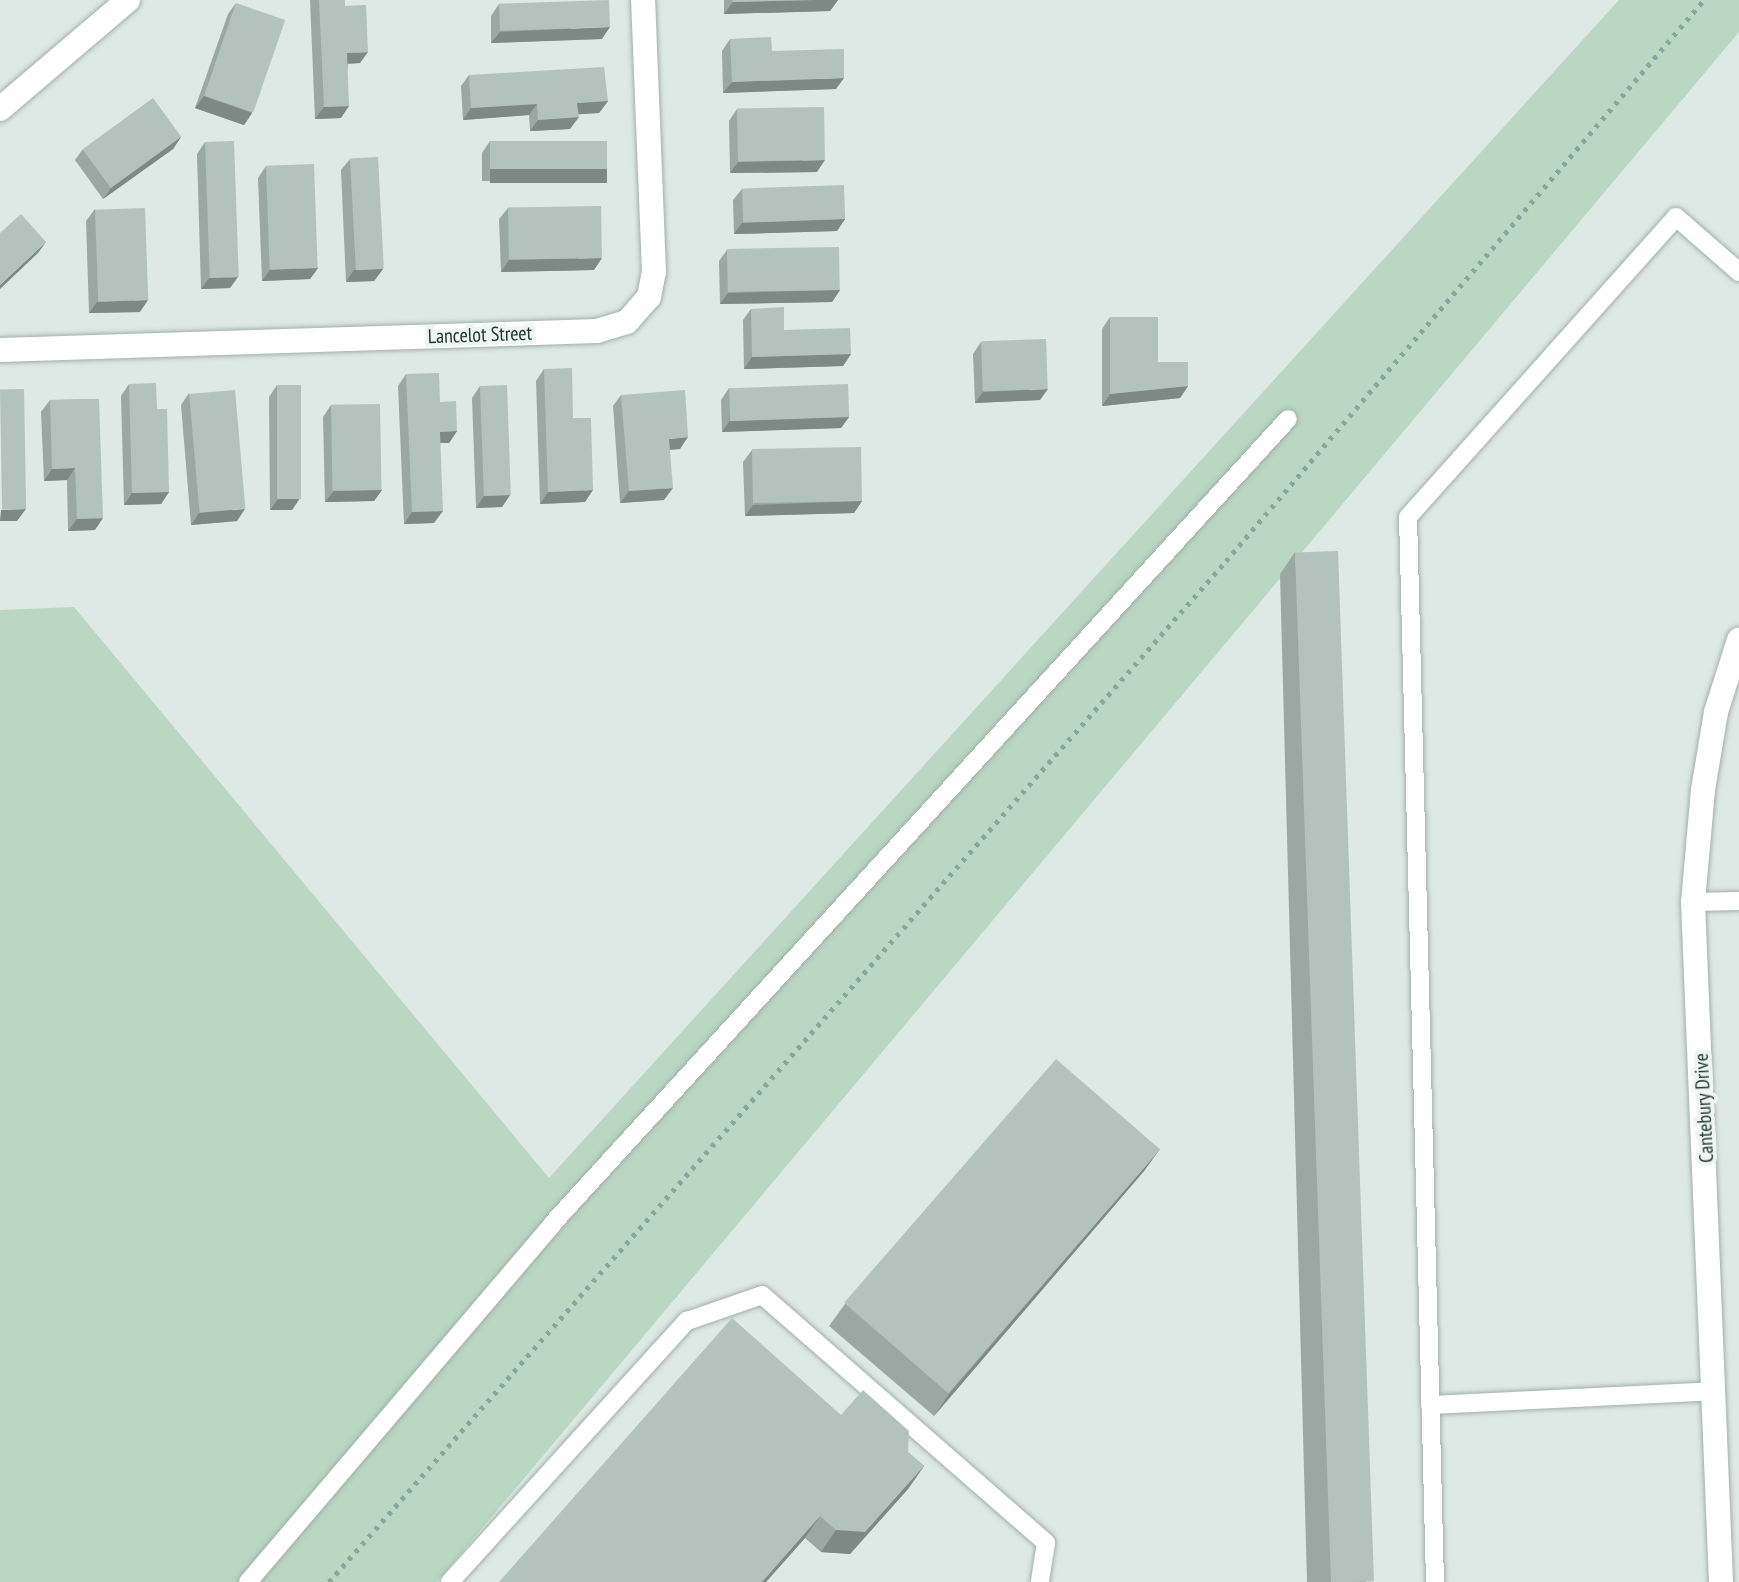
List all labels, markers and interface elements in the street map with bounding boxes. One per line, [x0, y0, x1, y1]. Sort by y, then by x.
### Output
street label: Lancelot Street [427, 321, 533, 349]
street label: Cantebury Drive [1689, 1052, 1719, 1164]

